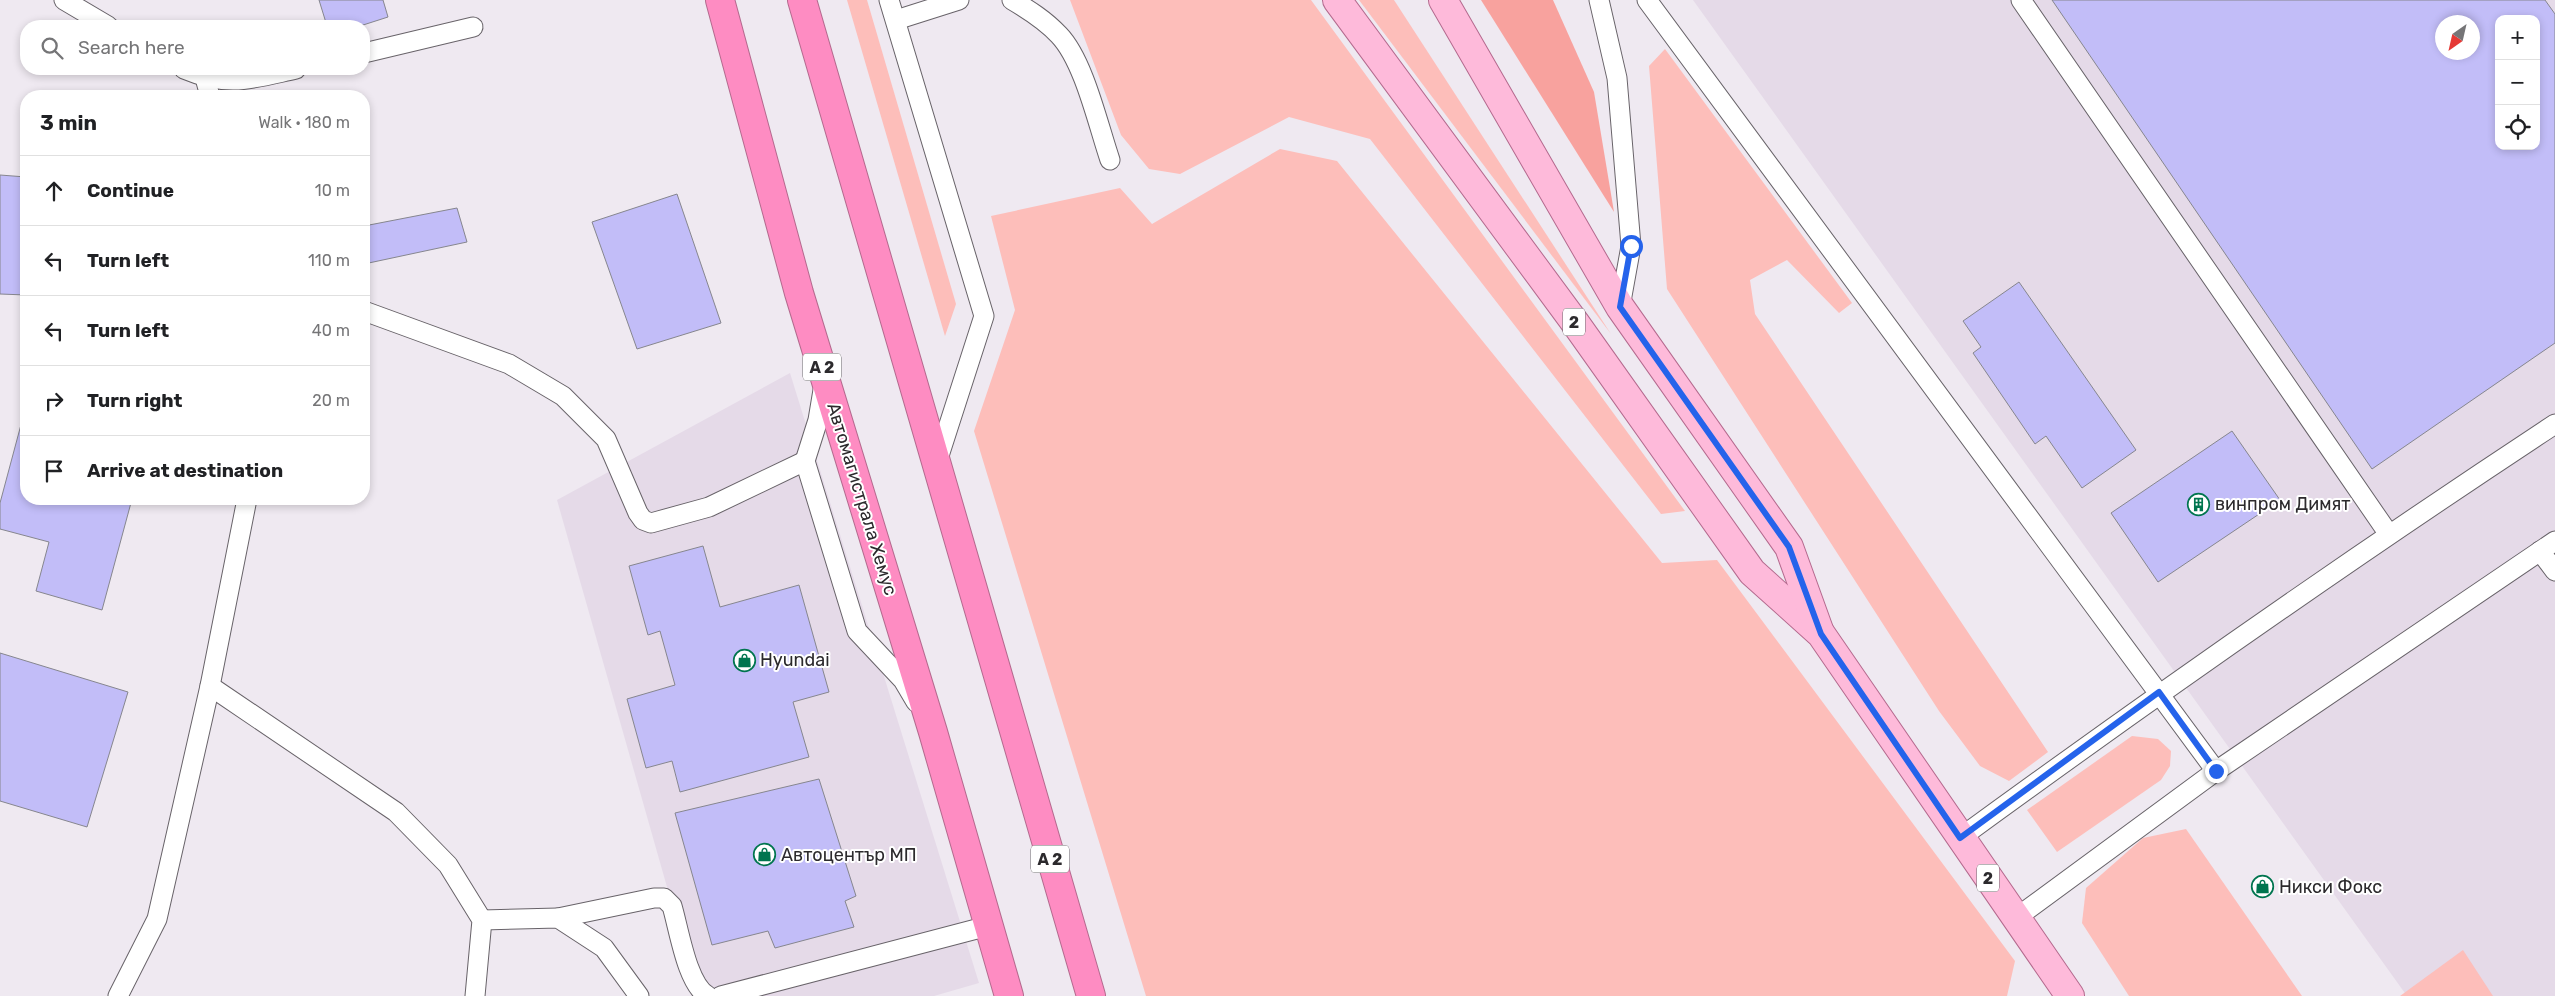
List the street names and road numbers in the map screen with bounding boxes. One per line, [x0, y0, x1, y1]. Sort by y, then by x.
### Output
road number: 2 [1563, 308, 1585, 336]
road number: A 2 [803, 354, 841, 381]
street label: Автомагистрала Хемус [822, 400, 902, 598]
road number: A 2 [1031, 846, 1069, 872]
road number: 2 [1977, 864, 1999, 891]

